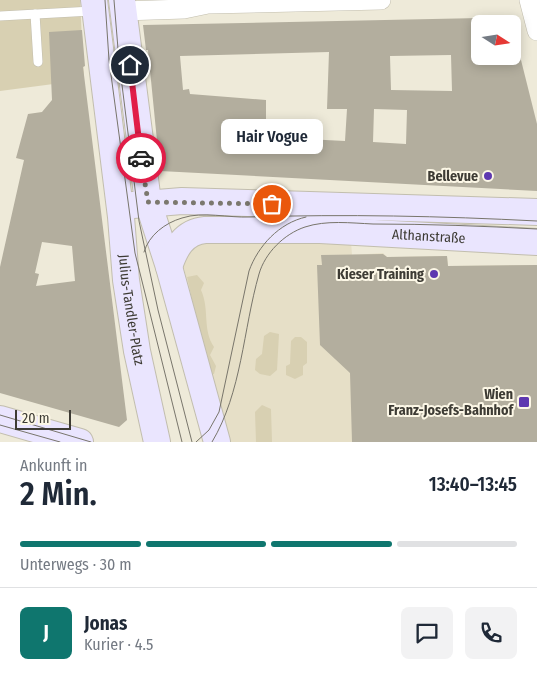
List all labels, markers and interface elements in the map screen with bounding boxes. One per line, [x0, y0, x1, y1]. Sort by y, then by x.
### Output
north arrow [471, 15, 521, 65]
map controls [471, 15, 521, 65]
pin [109, 44, 151, 86]
icon: home [116, 51, 144, 79]
callout: Hair Vogue [221, 119, 323, 154]
text: Hair Vogue [236, 127, 308, 146]
courier [116, 133, 166, 183]
icon: car [127, 144, 155, 172]
place label: Bellevue [428, 168, 478, 185]
marker: Bellevue [482, 170, 494, 182]
pin [251, 183, 293, 225]
icon: bag [258, 190, 286, 218]
street label: Althanstraße [391, 225, 466, 247]
street label: Julius-Tandler-Platz [115, 254, 148, 367]
place label: Kieser Training [337, 266, 424, 283]
marker: Kieser Training [428, 268, 440, 280]
place label: Wien Franz-Josefs-Bahnhof [388, 386, 514, 419]
marker: Wien Franz-Josefs-Bahnhof [517, 395, 531, 409]
scale bar [15, 407, 71, 430]
text: 20 m [22, 410, 50, 427]
text: Ankunft in [20, 456, 87, 475]
text: 13:40–13:45 [429, 473, 517, 496]
text: 2 Min. [20, 475, 97, 513]
text: Unterwegs · 30 m [20, 555, 131, 574]
button: chat [401, 607, 453, 659]
button: phone [465, 607, 517, 659]
text: Jonas [84, 612, 127, 635]
text: J [43, 621, 49, 644]
text: Kurier · 4.5 [84, 635, 153, 654]

